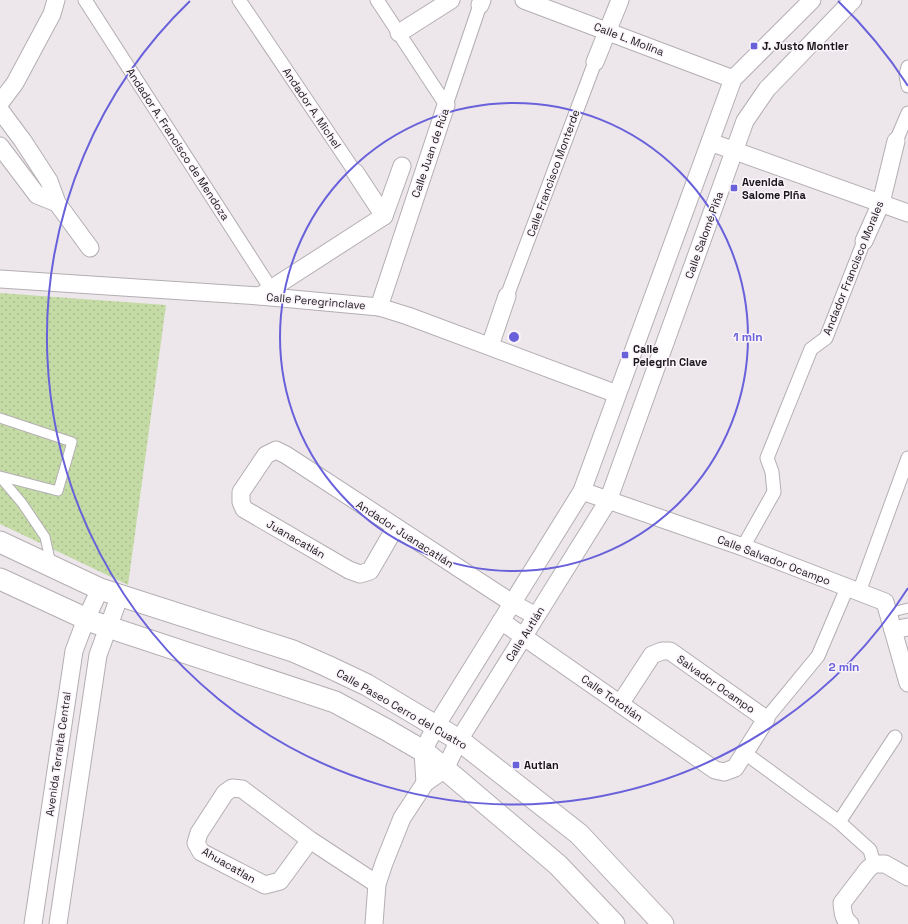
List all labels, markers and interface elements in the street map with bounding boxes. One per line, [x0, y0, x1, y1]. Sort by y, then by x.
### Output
street label: Calle L. Molina [592, 19, 667, 59]
place label: J. Justo Montier [762, 39, 849, 53]
marker: J. Justo Montier [749, 41, 759, 51]
street label: Andador A. Francisco de Mendoza [123, 65, 233, 223]
street label: Andador A. Michel [280, 65, 344, 151]
street label: Calle Juan de Rúa [408, 106, 452, 199]
street label: Calle Francisco Monterde [523, 108, 583, 238]
place label: Avenida Salome Piña [742, 175, 807, 202]
marker: Avenida Salome Piña [729, 183, 739, 193]
street label: Calle Salomé Piña [682, 189, 727, 281]
street label: Andador Francisco Morales [820, 199, 886, 337]
street label: Calle Peregrinclave [266, 290, 366, 312]
text: 1 min [733, 329, 763, 345]
centre of rings [507, 330, 521, 344]
place label: Calle Pelegrin Clave [633, 342, 707, 369]
marker: Calle Pelegrin Clave [620, 350, 630, 360]
street label: Andador Juanacatlán [354, 497, 456, 571]
street label: Juanacatlán [264, 517, 328, 561]
street label: Calle Salvador Ocampo [715, 532, 833, 588]
street label: Calle Autlán [503, 604, 547, 664]
street label: Salvador Ocampo [674, 652, 758, 716]
text: 2 min [828, 659, 860, 675]
street label: Calle Paseo Cerro del Cuatro [334, 666, 470, 752]
street label: Calle Tototlán [578, 672, 646, 724]
street label: Avenida Terralta Central [42, 691, 74, 817]
place label: Autlan [524, 758, 559, 772]
marker: Autlan [511, 760, 521, 770]
street label: Ahuacatlan [200, 844, 258, 886]

